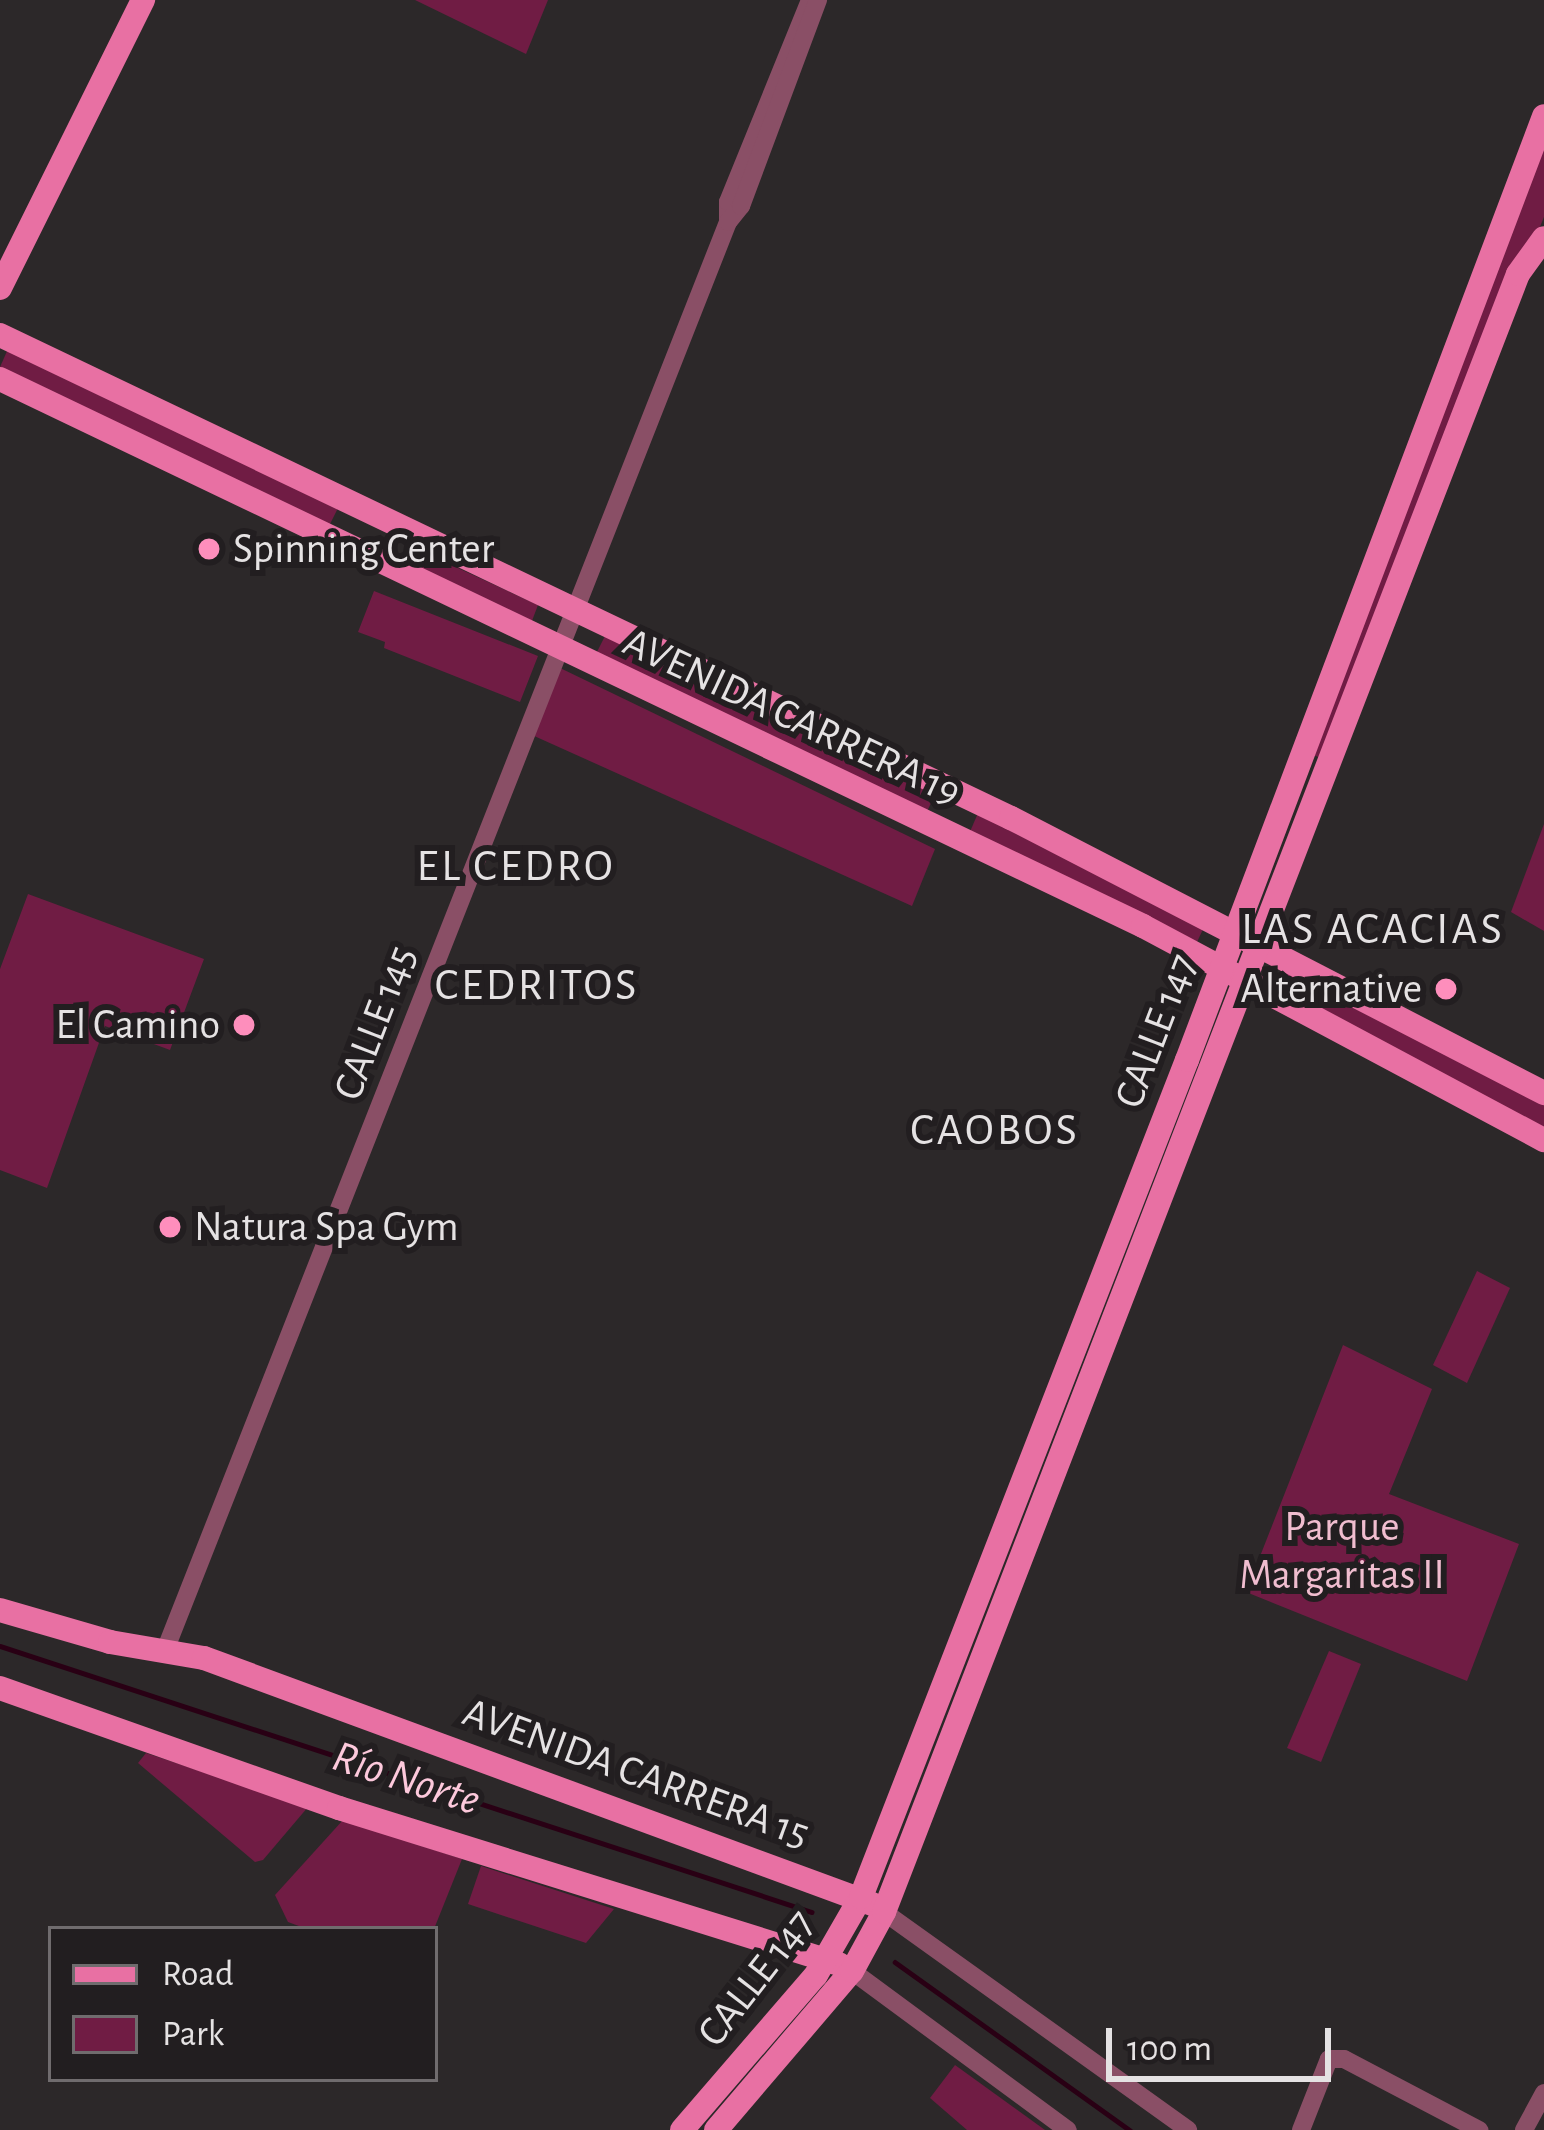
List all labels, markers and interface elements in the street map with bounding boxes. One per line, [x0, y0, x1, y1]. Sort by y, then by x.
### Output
place label: Spinning Center [233, 524, 494, 574]
marker: Spinning Center [196, 536, 222, 562]
street label: AVENIDA CARRERA 19 [615, 617, 969, 817]
district label: EL CEDRO [416, 840, 616, 894]
district label: LAS ACACIAS [1241, 903, 1505, 957]
street label: CALLE 145 [323, 939, 427, 1107]
street label: CALLE 147 [1104, 947, 1208, 1115]
district label: CEDRITOS [435, 959, 639, 1013]
place label: Alternative [1240, 964, 1422, 1014]
marker: Alternative [1433, 976, 1459, 1002]
place label: El Camino [56, 1000, 220, 1050]
marker: El Camino [231, 1012, 257, 1038]
district label: CAOBOS [910, 1104, 1080, 1158]
place label: Natura Spa Gym [194, 1202, 459, 1252]
marker: Natura Spa Gym [157, 1214, 183, 1240]
park label: Parque Margaritas II [1239, 1502, 1445, 1600]
street label: AVENIDA CARRERA 15 [456, 1687, 816, 1859]
water label: Río Norte [325, 1730, 487, 1828]
street label: CALLE 147 [687, 1899, 825, 2057]
legend [48, 1926, 438, 2082]
text: Road [162, 1956, 234, 1992]
scale bar [1112, 2004, 1337, 2078]
text: Park [162, 2016, 224, 2052]
text: 100 m [1127, 2031, 1212, 2067]

